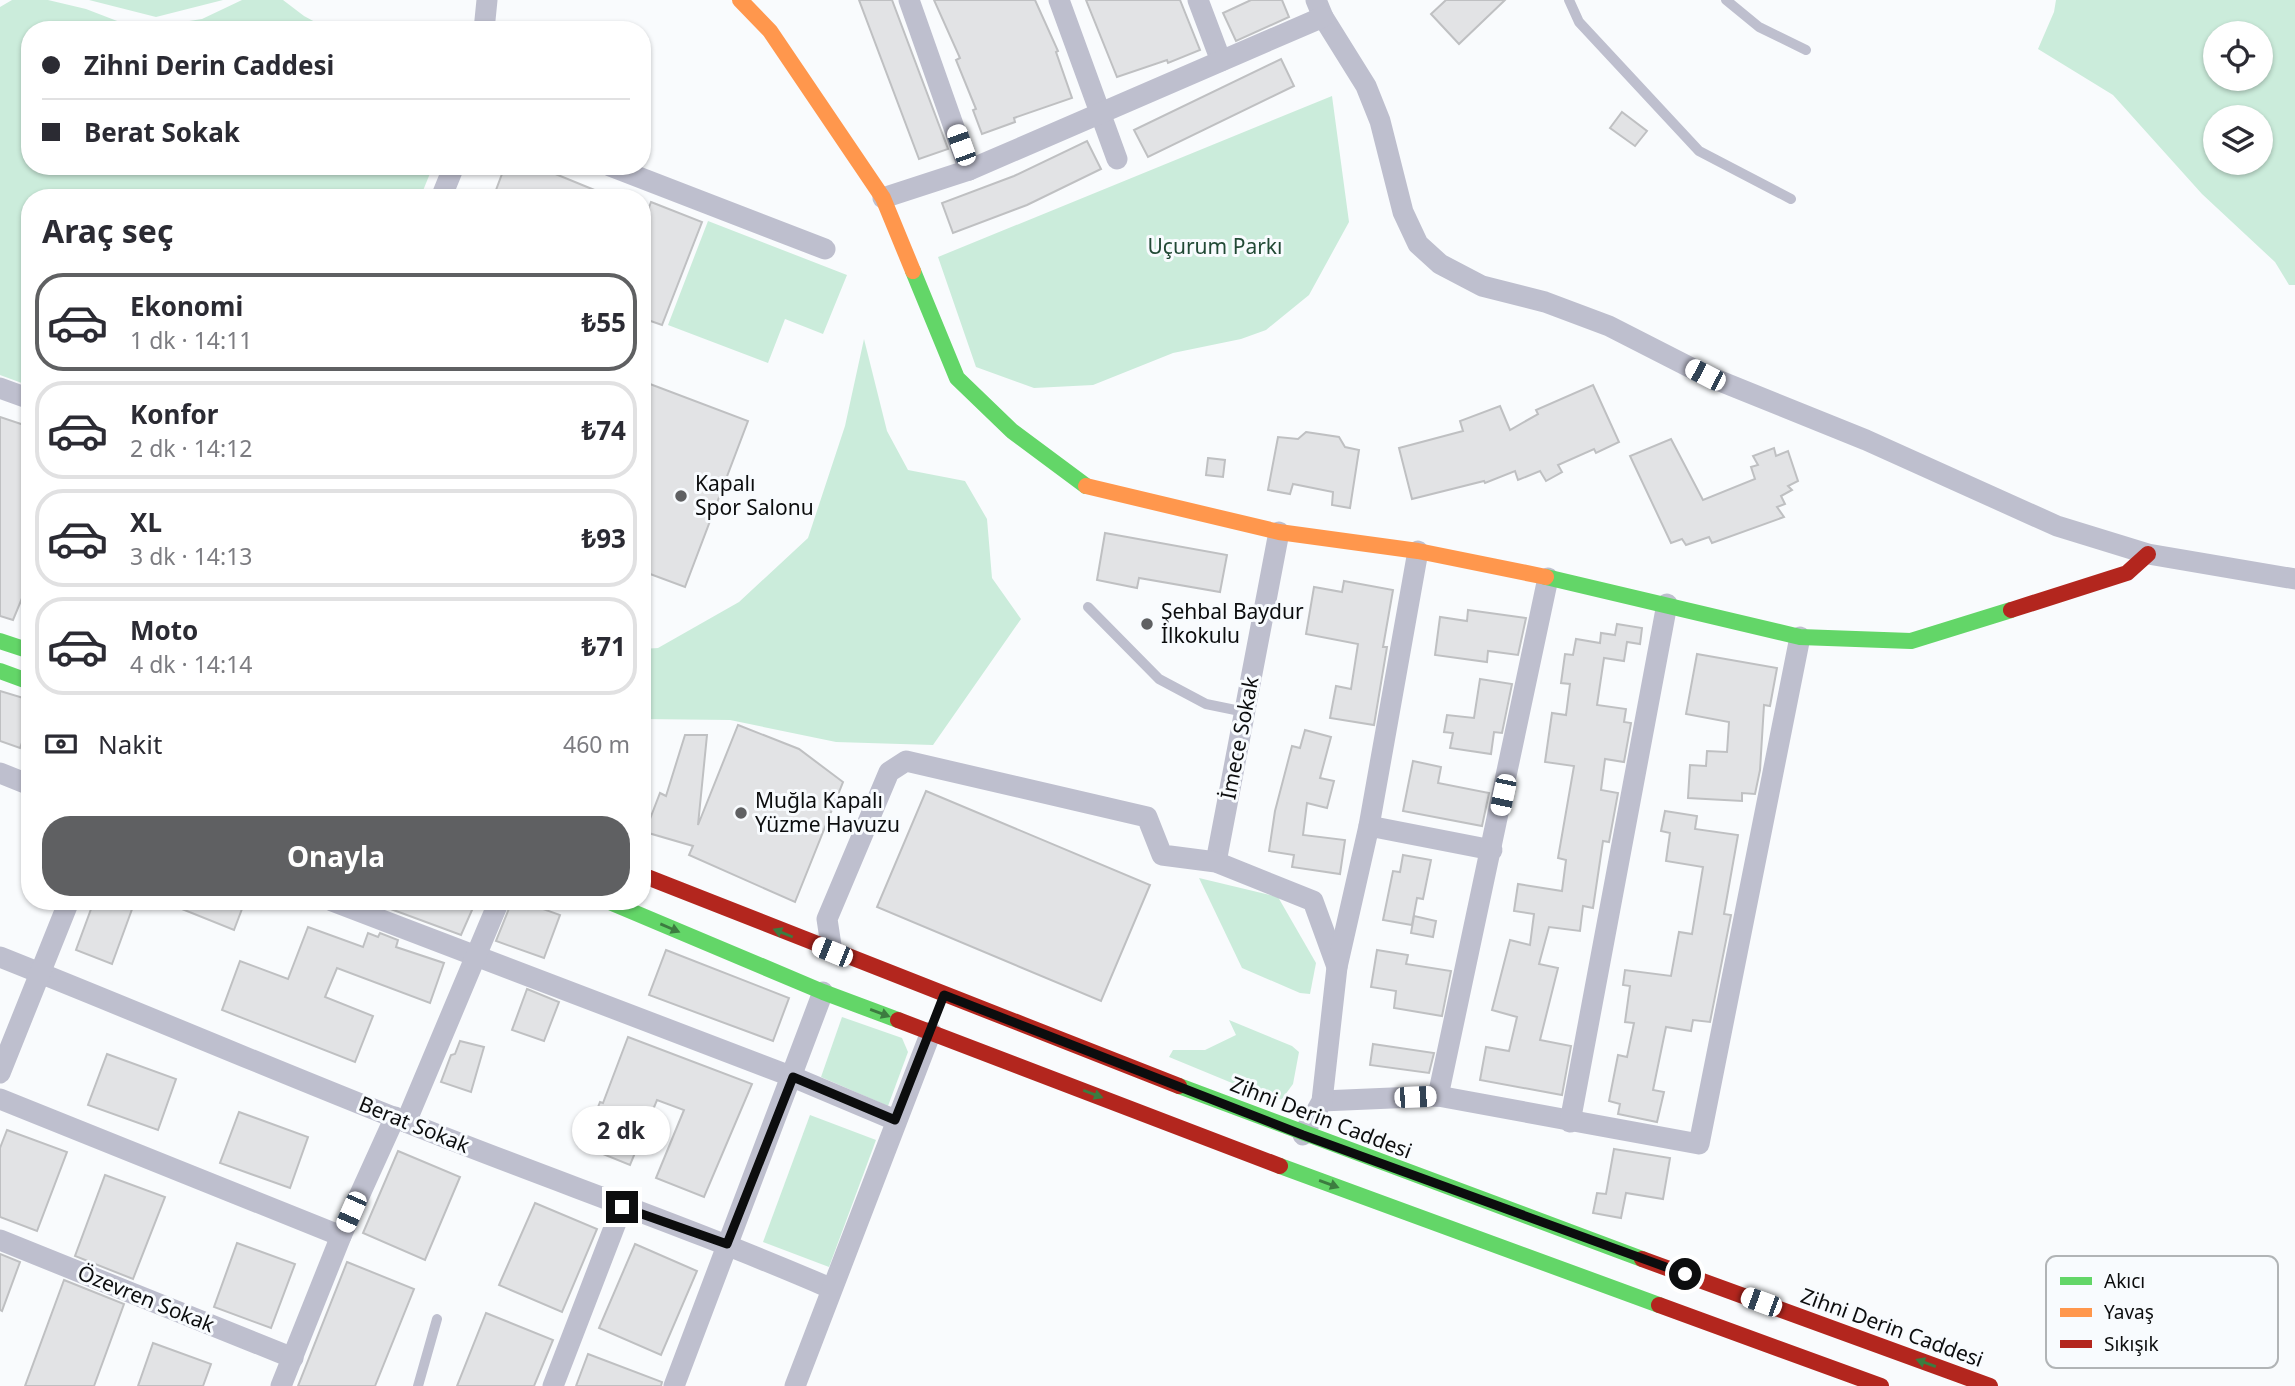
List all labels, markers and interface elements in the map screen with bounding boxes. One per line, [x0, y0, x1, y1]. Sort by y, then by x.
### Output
map controls [2203, 21, 2273, 175]
button: locate [2203, 21, 2273, 91]
text: Zihni Derin Caddesi [84, 47, 334, 83]
button: layers [2203, 105, 2273, 175]
text: Berat Sokak [84, 114, 240, 150]
car [944, 122, 979, 168]
text: Araç seç [42, 209, 174, 252]
park label: Uçurum Parkı [1148, 232, 1282, 260]
text: Ekonomi [130, 288, 243, 324]
icon: car [46, 291, 109, 354]
text: ₺55 [581, 304, 626, 340]
text: 1 dk · 14:11 [130, 324, 252, 356]
car [1682, 356, 1729, 394]
text: Konfor [130, 396, 218, 432]
icon: car [46, 399, 109, 462]
text: ₺74 [581, 412, 626, 448]
text: 2 dk · 14:12 [130, 432, 252, 464]
place label: Kapalı Spor Salonu [695, 469, 814, 521]
marker: Kapalı Spor Salonu [673, 488, 689, 504]
text: XL [130, 504, 162, 540]
icon: car [46, 507, 109, 570]
text: ₺93 [581, 520, 626, 556]
text: 3 dk · 14:13 [130, 540, 252, 572]
place label: Şehbal Baydur İlkokulu [1161, 597, 1304, 649]
text: Moto [130, 612, 198, 648]
icon: car [46, 615, 109, 678]
marker: Şehbal Baydur İlkokulu [1139, 616, 1155, 632]
text: ₺71 [581, 628, 626, 664]
text: 4 dk · 14:14 [130, 648, 252, 680]
street label: İmece Sokak [1213, 673, 1265, 802]
icon: cash [42, 725, 80, 763]
text: Nakit [98, 726, 162, 762]
text: 460 m [563, 728, 630, 760]
car [1489, 772, 1518, 818]
place label: Muğla Kapalı Yüzme Havuzu [755, 786, 900, 838]
marker: Muğla Kapalı Yüzme Havuzu [733, 805, 749, 821]
button: Onayla [42, 816, 630, 896]
one-way arrow [659, 922, 680, 933]
one-way arrow [772, 927, 793, 938]
car [809, 934, 856, 970]
one-way arrow [870, 1008, 891, 1019]
street label: Zihni Derin Caddesi [1227, 1070, 1416, 1165]
car [1394, 1086, 1437, 1108]
street label: Berat Sokak [355, 1089, 475, 1159]
one-way arrow [1083, 1089, 1104, 1100]
callout: 2 dk [573, 1106, 671, 1154]
text: 2 dk [597, 1114, 645, 1146]
one-way arrow [1318, 1178, 1339, 1189]
car [333, 1189, 370, 1235]
route end [606, 1191, 638, 1223]
legend [2046, 1256, 2278, 1368]
street label: Özevren Sokak [74, 1258, 220, 1339]
route start [1669, 1258, 1701, 1290]
text: Akıcı [2104, 1268, 2145, 1294]
street label: Zihni Derin Caddesi [1797, 1281, 1987, 1373]
car [1738, 1285, 1785, 1319]
text: Yavaş [2104, 1299, 2154, 1325]
text: Sıkışık [2104, 1331, 2159, 1357]
one-way arrow [1916, 1357, 1937, 1368]

